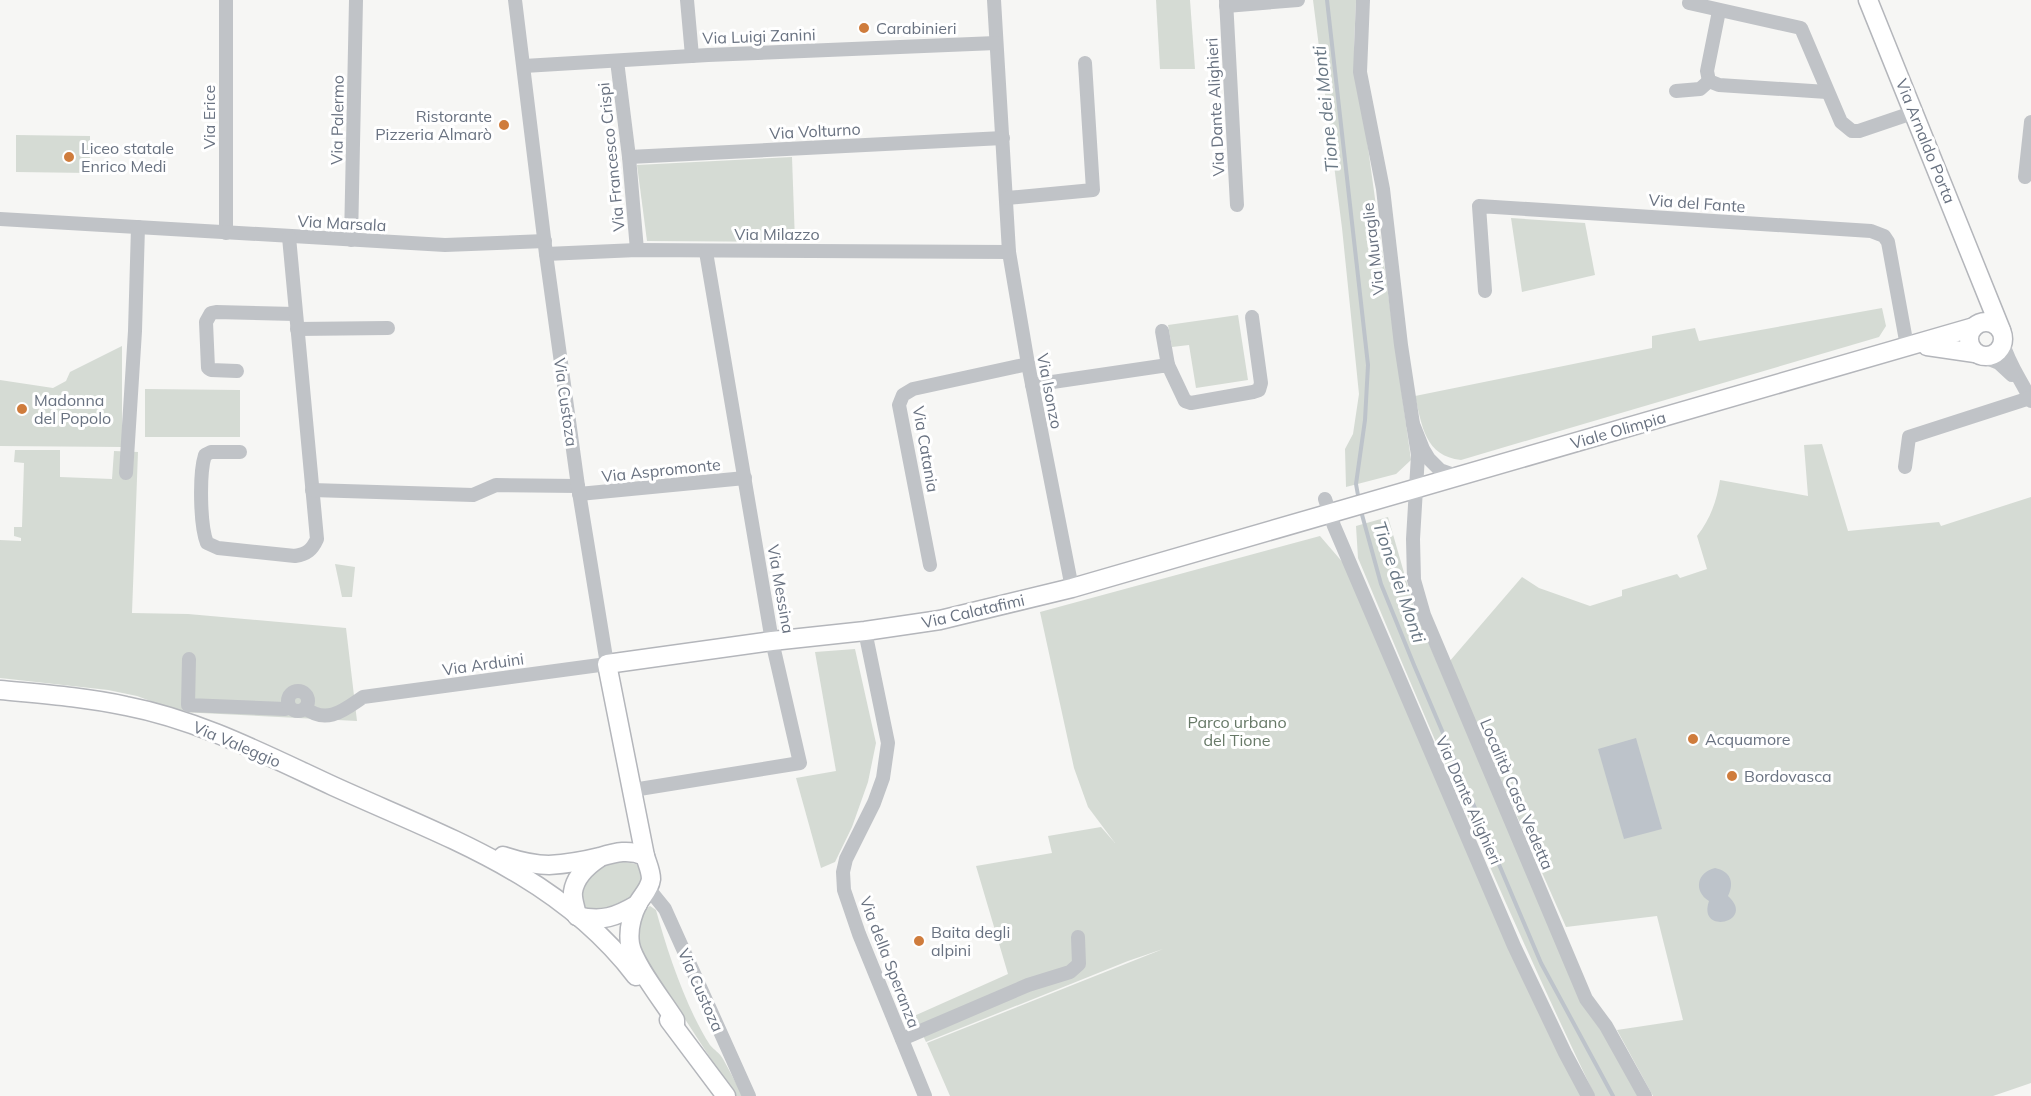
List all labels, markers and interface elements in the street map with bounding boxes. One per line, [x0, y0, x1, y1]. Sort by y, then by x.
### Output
place label: Carabinieri [876, 18, 957, 38]
marker: Carabinieri [857, 21, 871, 35]
street label: Via Luigi Zanini [702, 24, 816, 48]
street label: Via Dante Alighieri [1201, 37, 1229, 177]
water label: Tione dei Monti [1307, 44, 1344, 173]
street label: Via Palermo [326, 75, 348, 165]
street label: Via Arnaldo Porta [1892, 76, 1960, 206]
street label: Via Francesco Crispi [593, 82, 629, 232]
street label: Via Erice [199, 85, 219, 149]
place label: Ristorante Pizzeria Almarò [375, 106, 492, 144]
marker: Ristorante Pizzeria Almarò [497, 118, 511, 132]
street label: Via Volturno [769, 119, 861, 143]
place label: Liceo statale Enrico Medi [81, 138, 174, 176]
marker: Liceo statale Enrico Medi [62, 150, 76, 164]
street label: Via del Fante [1648, 190, 1746, 216]
street label: Via Muraglie [1357, 202, 1389, 296]
street label: Via Marsala [297, 211, 387, 235]
street label: Via Milazzo [734, 224, 820, 244]
street label: Via Isonzo [1033, 351, 1067, 431]
street label: Via Custoza [550, 357, 582, 447]
place label: Madonna del Popolo [34, 390, 111, 428]
marker: Madonna del Popolo [15, 402, 29, 416]
street label: Via Catania [909, 404, 943, 494]
street label: Viale Olimpia [1568, 407, 1668, 453]
street label: Via Aspromonte [600, 454, 722, 486]
water label: Tione dei Monti [1368, 518, 1431, 646]
street label: Via Messina [763, 543, 799, 635]
street label: Via Calatafimi [920, 589, 1026, 633]
street label: Via Arduini [441, 648, 525, 680]
park label: Parco urbano del Tione [1187, 712, 1287, 750]
street label: Località Casa Vedetta [1476, 716, 1558, 872]
street label: Via Valeggio [190, 717, 284, 771]
place label: Acquamore [1705, 729, 1790, 749]
marker: Acquamore [1686, 732, 1700, 746]
street label: Via Dante Alighieri [1432, 733, 1506, 867]
place label: Bordovasca [1744, 766, 1832, 786]
marker: Bordovasca [1725, 769, 1739, 783]
street label: Via della Speranza [856, 893, 924, 1031]
place label: Baita degli alpini [931, 922, 1010, 960]
marker: Baita degli alpini [912, 934, 926, 948]
street label: Via Custoza [674, 945, 728, 1035]

